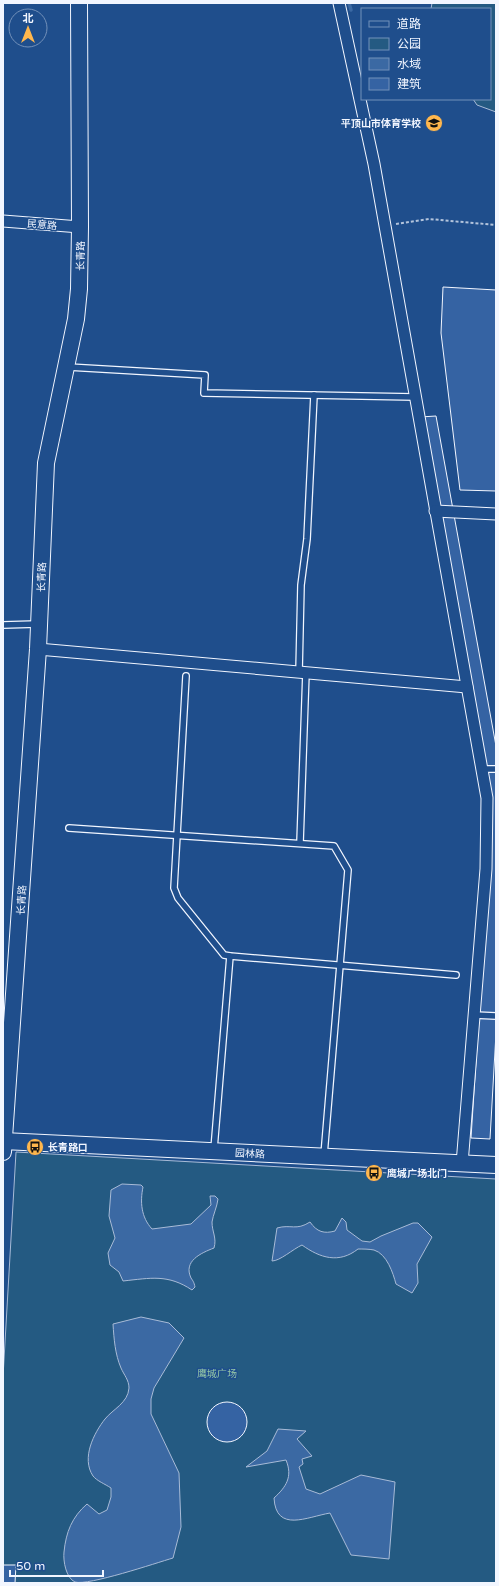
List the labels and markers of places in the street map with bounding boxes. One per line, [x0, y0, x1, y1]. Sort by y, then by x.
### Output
school or university icon: 平顶山市体育学校 [424, 113, 444, 133]
place label: 平顶山市体育学校 [341, 117, 421, 130]
bus stop icon: 长青路口 [25, 1137, 45, 1157]
place label: 长青路口 [48, 1142, 88, 1154]
bus stop icon: 鹰城广场北门 [364, 1163, 384, 1183]
place label: 鹰城广场北门 [387, 1167, 447, 1180]

